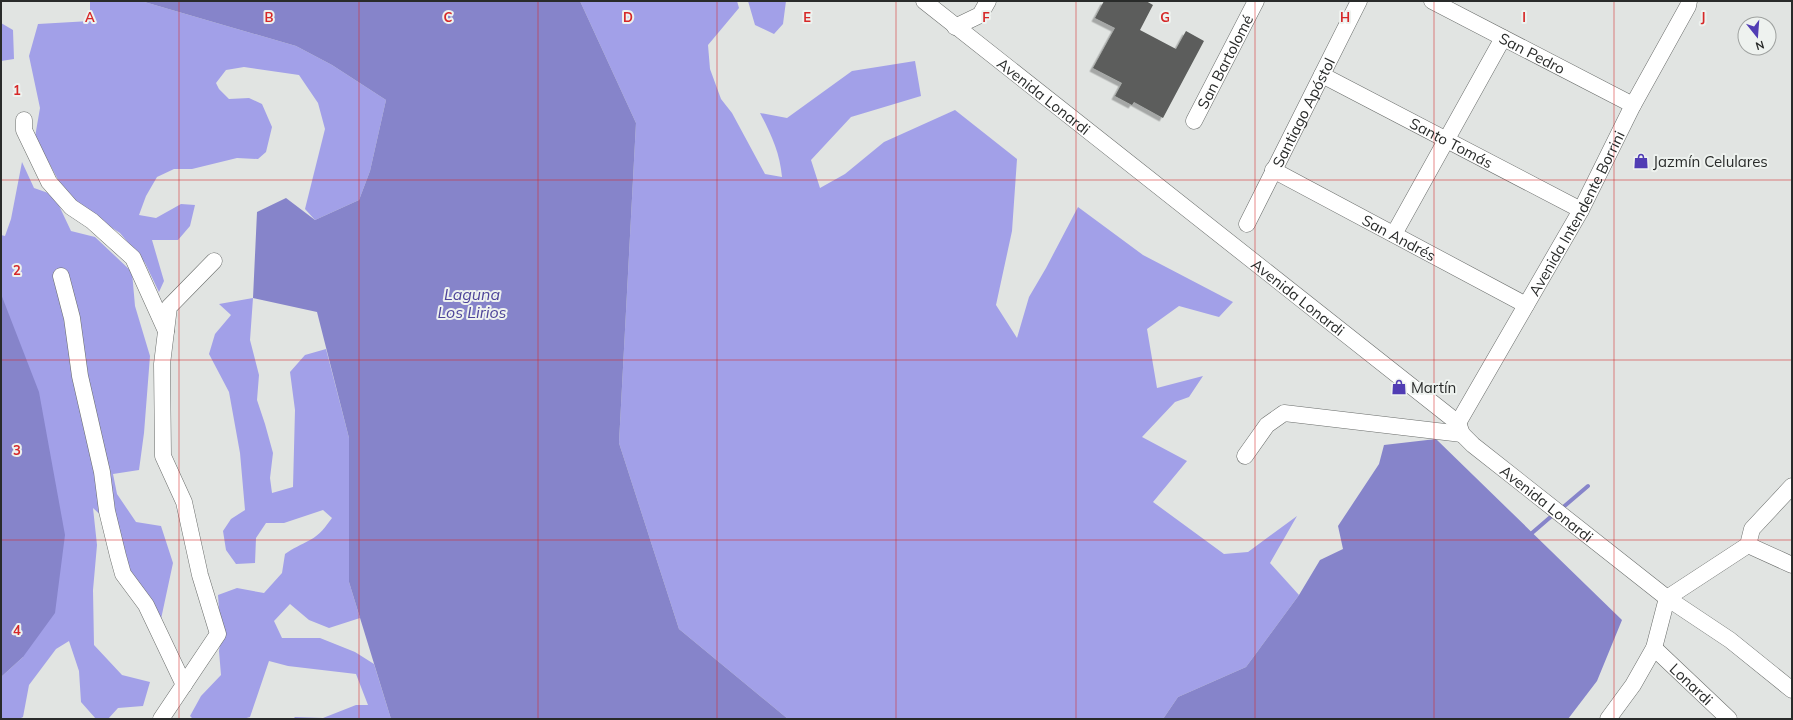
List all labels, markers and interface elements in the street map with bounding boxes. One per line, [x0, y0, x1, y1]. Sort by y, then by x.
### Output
text: A [85, 9, 95, 25]
text: B [265, 9, 274, 25]
text: C [444, 9, 453, 25]
text: D [623, 9, 633, 25]
text: E [803, 9, 811, 25]
text: F [982, 9, 990, 25]
text: G [1160, 9, 1170, 25]
text: H [1340, 9, 1350, 25]
text: I [1522, 9, 1526, 25]
text: J [1701, 9, 1705, 25]
street label: San Bartolomé [1193, 11, 1257, 112]
north arrow [1737, 16, 1777, 56]
street label: San Pedro [1496, 28, 1569, 78]
text: N [1754, 38, 1766, 53]
street label: Avenida Lonardi [994, 53, 1094, 138]
street label: Santiago Apóstol [1268, 54, 1339, 170]
text: 1 [13, 82, 21, 98]
street label: Santo Tomás [1407, 113, 1496, 172]
street label: Avenida Intendente Borrini [1524, 127, 1628, 299]
shop icon: Jazmín Celulares [1632, 152, 1650, 170]
place label: Jazmín Celulares [1653, 152, 1768, 171]
street label: San Andrés [1359, 210, 1439, 265]
street label: Avenida Lonardi [1248, 254, 1349, 339]
text: 2 [13, 262, 21, 278]
water label: Laguna Los Lirios [437, 284, 507, 322]
shop icon: Martín [1390, 378, 1408, 396]
place label: Martín [1411, 378, 1456, 397]
text: 3 [13, 442, 21, 458]
street label: Avenida Lonardi [1496, 461, 1597, 546]
text: 4 [13, 622, 21, 638]
street label: Lonardi [1666, 659, 1717, 709]

